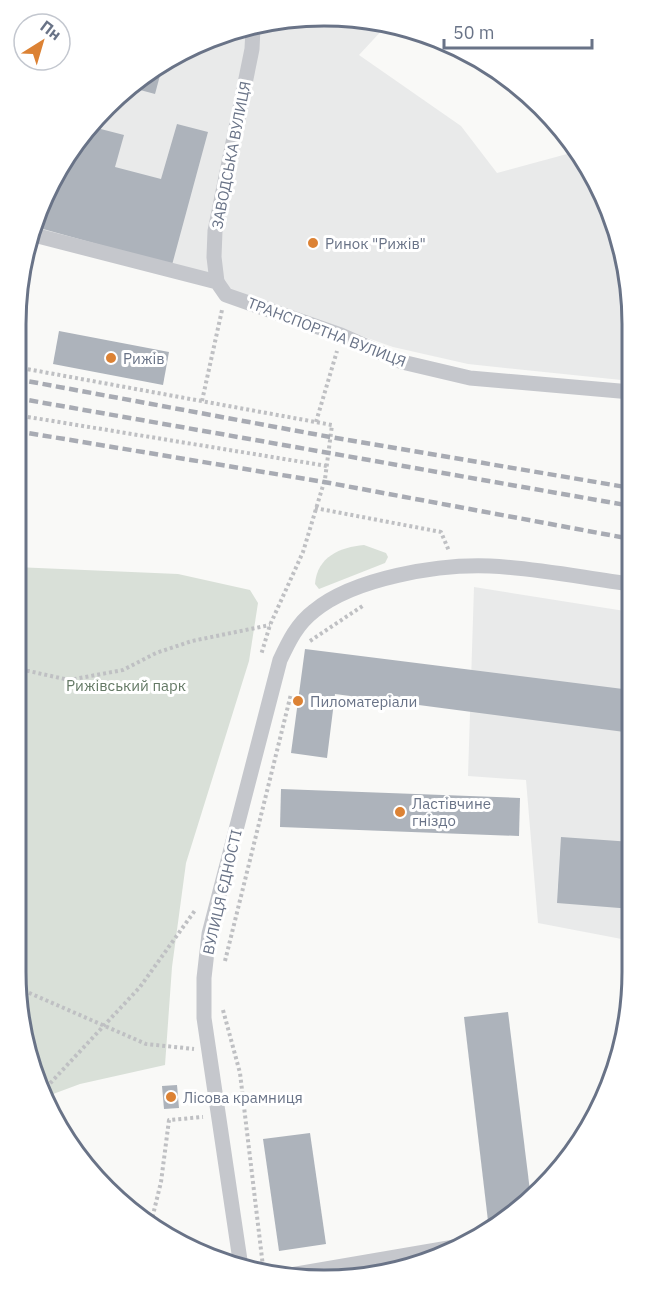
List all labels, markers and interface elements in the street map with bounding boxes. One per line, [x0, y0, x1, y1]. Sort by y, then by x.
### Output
north arrow [12, 12, 72, 72]
scale bar [444, 12, 592, 50]
text: Пн [37, 16, 65, 44]
text: 50 m [453, 21, 495, 44]
street label: ЗАВОДСЬКА ВУЛИЦЯ [207, 80, 255, 230]
place label: Ринок "Рижів" [325, 234, 426, 253]
marker: Ринок "Рижів" [306, 236, 320, 250]
street label: ТРАНСПОРТНА ВУЛИЦЯ [245, 293, 409, 371]
place label: Рижів [123, 349, 165, 368]
marker: Рижів [104, 351, 118, 365]
park label: Рижівський парк [66, 676, 186, 695]
place label: Пиломатеріали [310, 692, 417, 711]
marker: Пиломатеріали [291, 694, 305, 708]
place label: Ластівчине гніздо [412, 794, 491, 830]
marker: Ластівчине гніздо [393, 805, 407, 819]
street label: ВУЛИЦЯ ЄДНОСТІ [198, 828, 246, 956]
place label: Лісова крамниця [183, 1088, 303, 1107]
marker: Лісова крамниця [164, 1090, 178, 1104]

